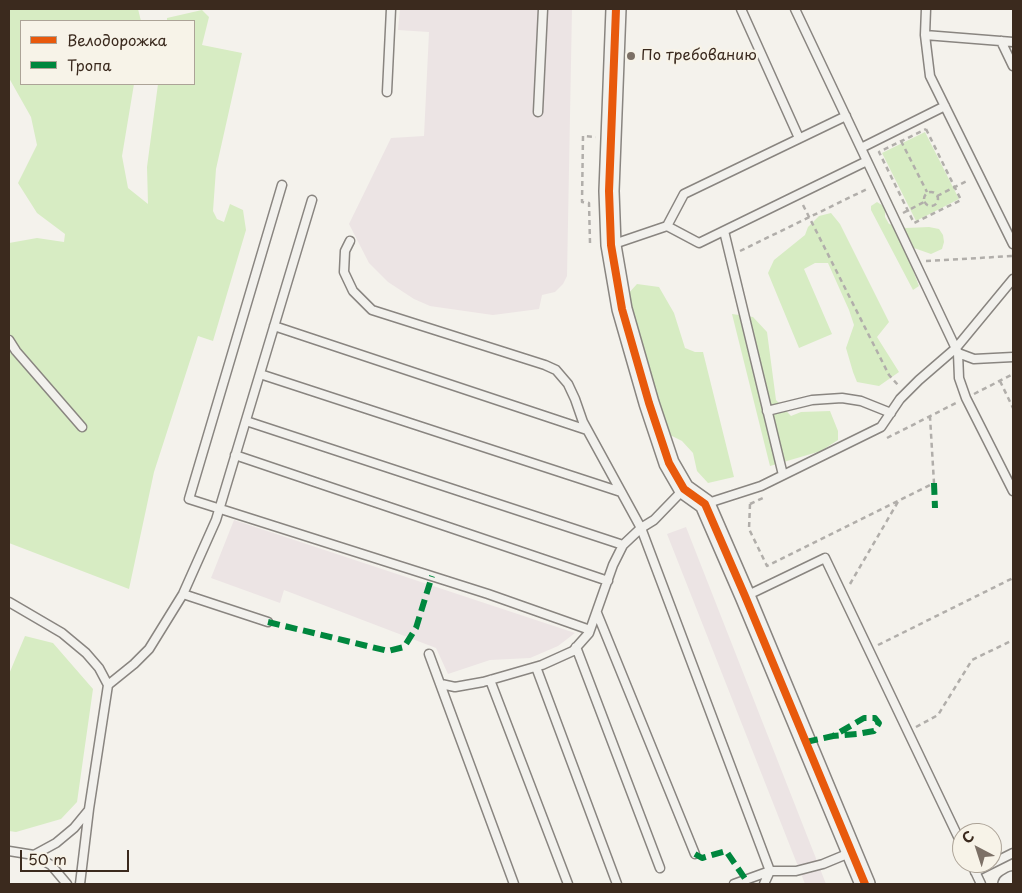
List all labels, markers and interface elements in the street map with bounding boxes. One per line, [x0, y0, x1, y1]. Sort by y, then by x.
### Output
legend [20, 20, 195, 85]
text: Велодорожка [67, 28, 167, 51]
place label: По требованию [641, 47, 757, 65]
marker: По требованию [625, 50, 637, 62]
text: Тропа [67, 53, 112, 76]
north arrow [952, 823, 1002, 873]
text: С [957, 825, 978, 848]
scale bar [22, 840, 131, 872]
text: 50 m [28, 847, 67, 870]

